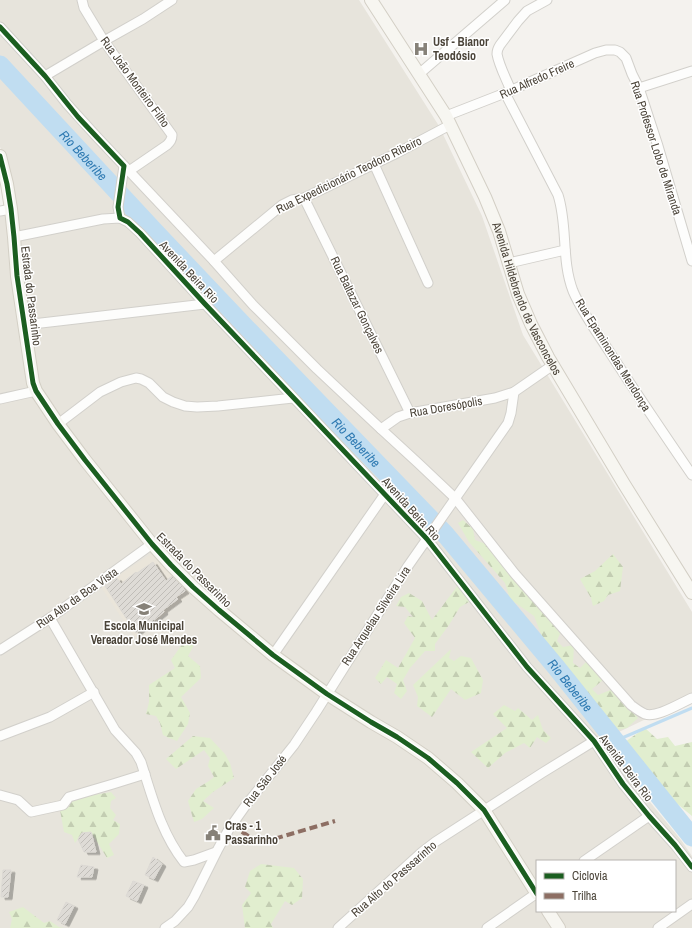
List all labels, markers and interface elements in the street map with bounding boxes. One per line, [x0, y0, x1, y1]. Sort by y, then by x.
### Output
street label: Rua João Monteiro Filho [97, 33, 173, 131]
place label: Usf - Bianor Teodósio [433, 34, 489, 64]
hospital icon: Usf - Bianor Teodósio [412, 40, 430, 58]
street label: Rua Alfredo Freire [497, 55, 577, 103]
street label: Rua Professor Lobo de Miranda [627, 79, 685, 218]
water label: Rio Beberibe [56, 127, 111, 184]
street label: Rua Expedicionário Teodoro Ribeiro [274, 133, 424, 217]
street label: Avenida Hildebrando de Vasconcelos [488, 219, 565, 378]
street label: Avenida Beira Rio [155, 236, 222, 307]
street label: Estrada do Passarinho [17, 245, 45, 347]
street label: Rua Baltazar Gonçalves [327, 254, 387, 356]
street label: Rua Epaminondas Mendonça [572, 296, 655, 415]
street label: Rua Doresópolis [409, 393, 484, 421]
water label: Rio Beberibe [328, 414, 384, 471]
street label: Avenida Beira Rio [378, 473, 444, 544]
street label: Estrada do Passarinho [153, 529, 235, 611]
street label: Rua Arquelau Silveira Lira [338, 563, 414, 669]
street label: Rua Alto da Boa Vista [33, 564, 121, 632]
school or university icon: Escola Municipal Vereador José Mendes [135, 600, 153, 618]
place label: Escola Municipal Vereador José Mendes [91, 618, 198, 648]
water label: Rio Beberibe [544, 656, 596, 715]
street label: Avenida Beira Rio [595, 730, 657, 805]
street label: Rua São José [240, 752, 290, 810]
place label: Cras - 1 Passarinho [225, 818, 278, 848]
public building icon: Cras - 1 Passarinho [204, 824, 222, 842]
street label: Rua Alto do Passsarinho [348, 837, 440, 921]
legend [536, 860, 676, 912]
text: Ciclovia [572, 868, 608, 884]
text: Trilha [572, 888, 597, 904]

